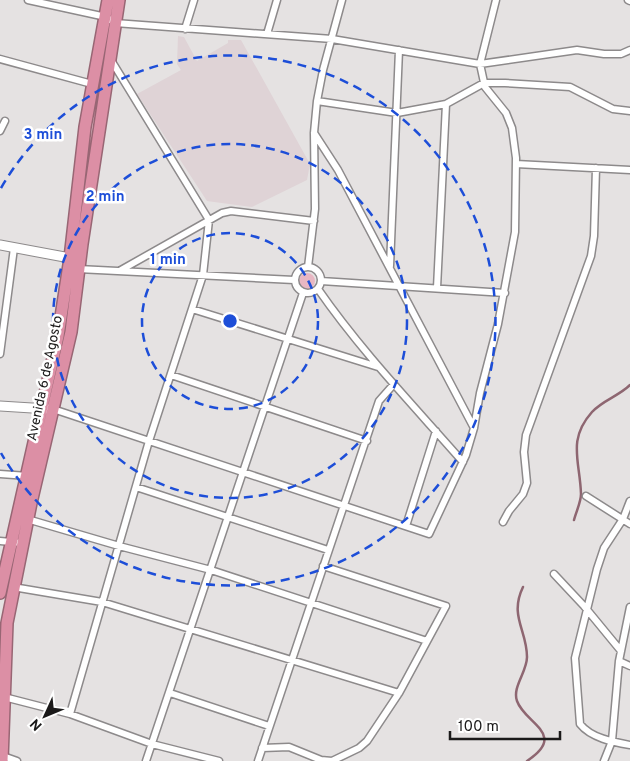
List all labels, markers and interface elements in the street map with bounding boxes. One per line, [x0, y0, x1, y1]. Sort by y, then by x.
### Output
text: 3 min [23, 126, 63, 145]
text: 2 min [85, 188, 125, 207]
text: 1 min [150, 251, 186, 270]
centre of rings [221, 312, 239, 330]
street label: Avenida 6 de Agosto [24, 314, 67, 442]
north arrow [20, 691, 70, 741]
scale bar [450, 708, 560, 740]
text: N [27, 714, 46, 734]
text: 100 m [458, 718, 499, 737]

